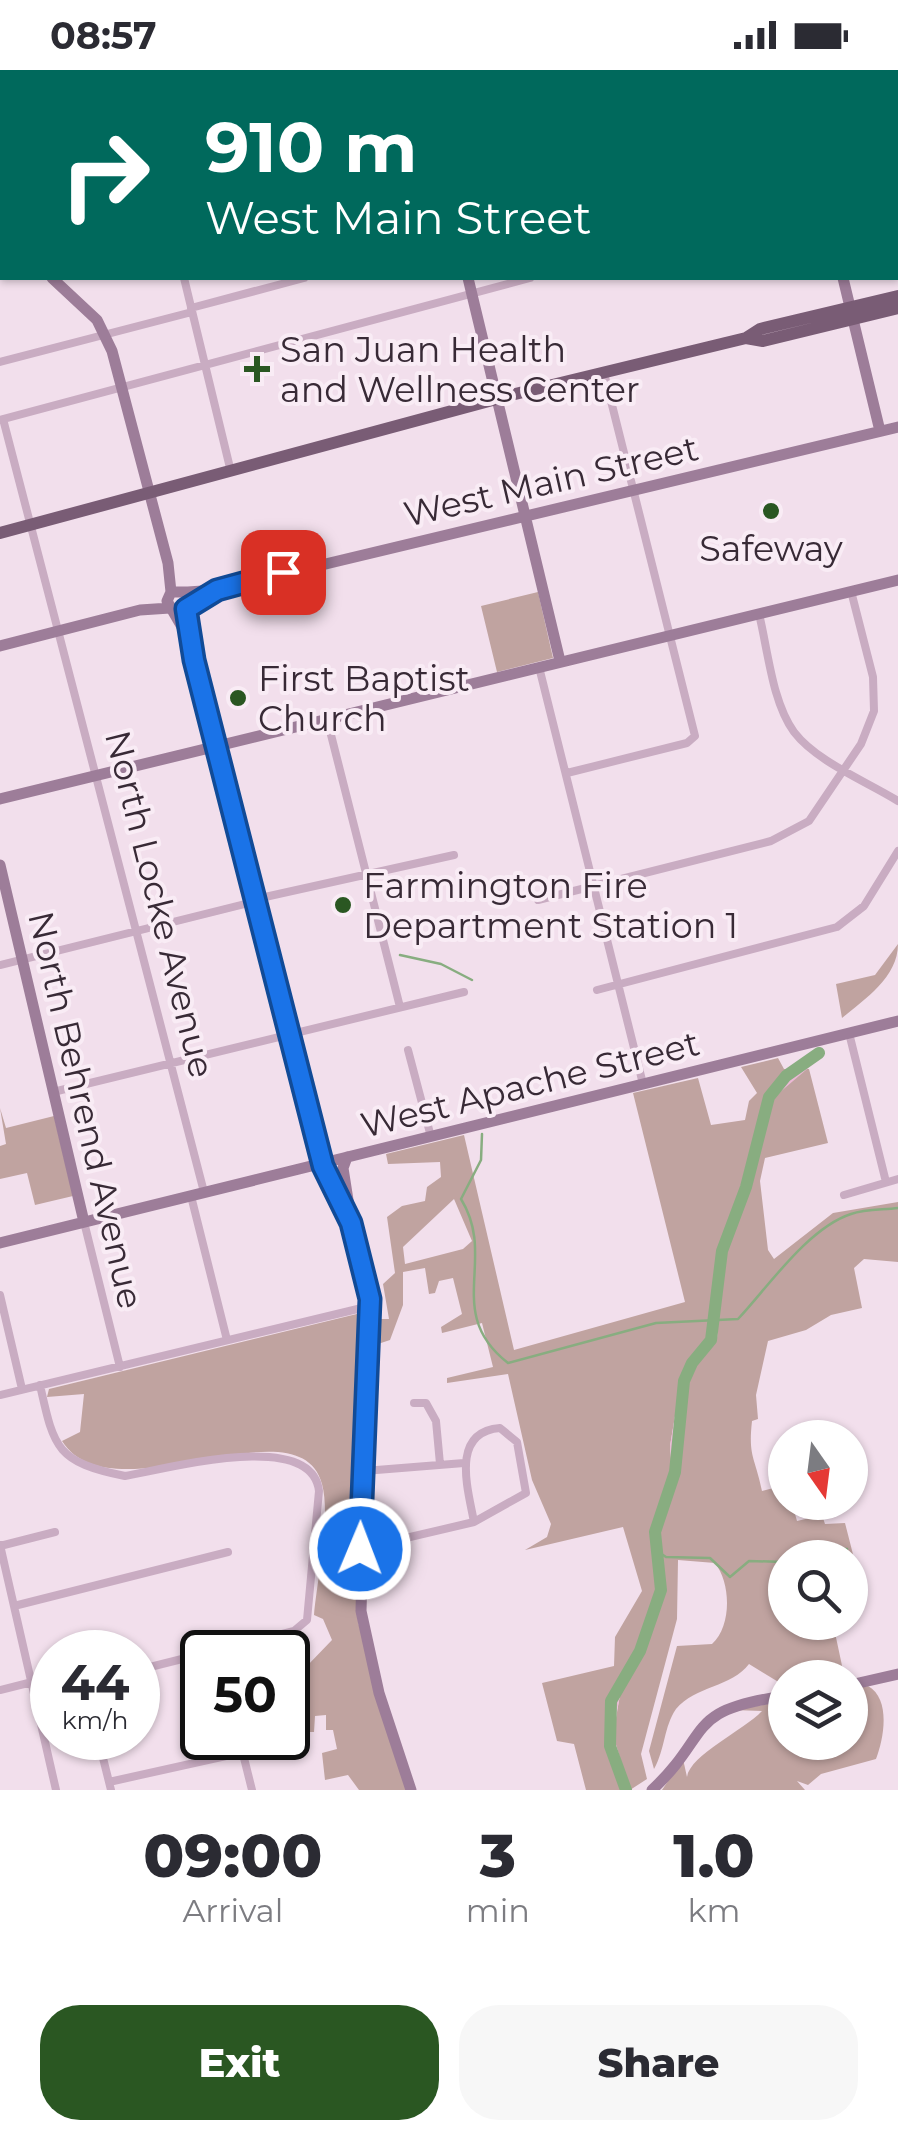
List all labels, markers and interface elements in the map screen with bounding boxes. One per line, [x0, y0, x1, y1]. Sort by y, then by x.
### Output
text: 08:57 [50, 12, 157, 59]
text: 910 m [205, 104, 418, 190]
icon: right [40, 110, 170, 240]
text: West Main Street [205, 190, 592, 245]
place label: San Juan Health and Wellness Center [280, 328, 640, 411]
marker: San Juan Health and Wellness Center [244, 356, 270, 382]
street label: West Main Street [400, 426, 702, 536]
marker: Safeway [760, 500, 782, 522]
place label: Safeway [699, 527, 843, 570]
pin [241, 530, 326, 615]
icon: arrive [256, 545, 311, 600]
place label: First Baptist Church [258, 657, 470, 740]
marker: First Baptist Church [227, 687, 249, 709]
street label: North Locke Avenue [96, 726, 224, 1082]
place label: Farmington Fire Department Station 1 [363, 864, 738, 947]
marker: Farmington Fire Department Station 1 [332, 894, 354, 916]
street label: North Behrend Avenue [19, 907, 153, 1313]
street label: West Apache Street [356, 1021, 704, 1147]
north arrow [768, 1420, 868, 1520]
map controls [768, 1420, 868, 1760]
position arrow [308, 1497, 412, 1601]
button: search [768, 1540, 868, 1640]
speed limit sign: 50 [180, 1630, 310, 1760]
text: 44 [61, 1652, 129, 1713]
button: layers [768, 1660, 868, 1760]
text: km/h [62, 1705, 128, 1735]
text: 09:00 [143, 1819, 322, 1892]
text: 3 [480, 1819, 516, 1892]
text: 1.0 [673, 1819, 755, 1892]
text: Arrival [182, 1891, 283, 1930]
text: min [466, 1891, 530, 1930]
text: km [688, 1891, 740, 1930]
button: Exit [40, 2005, 439, 2120]
button: Share [459, 2005, 858, 2120]

